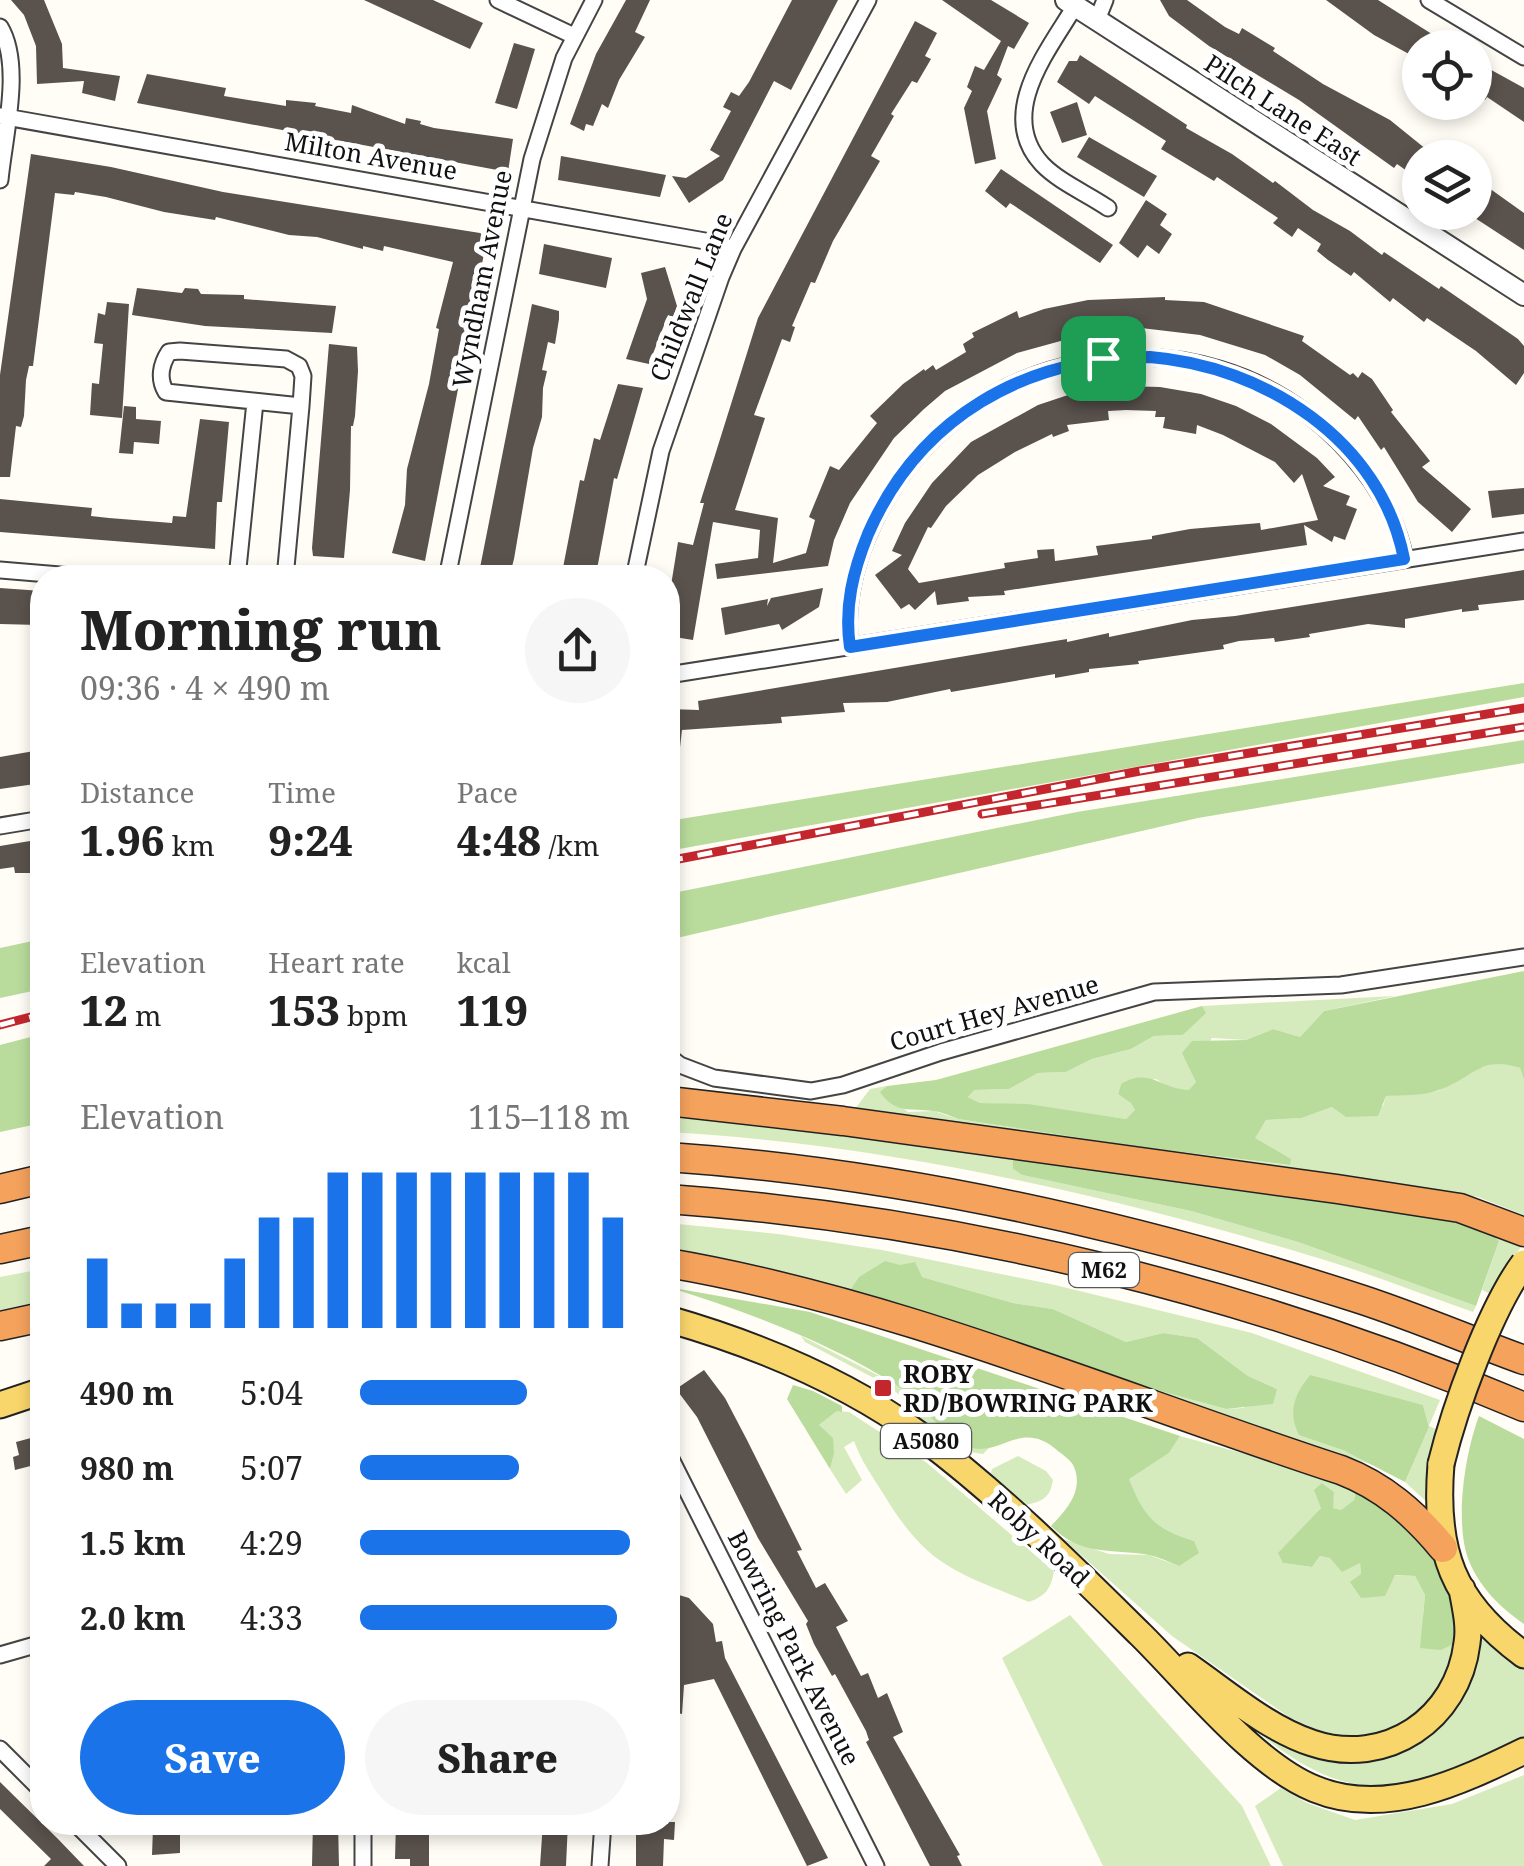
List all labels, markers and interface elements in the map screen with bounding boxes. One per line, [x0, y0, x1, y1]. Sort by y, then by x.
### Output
map controls [1402, 30, 1492, 230]
button: locate [1402, 30, 1492, 120]
street label: Pilch Lane East [1198, 46, 1369, 173]
street label: Milton Avenue [282, 123, 460, 187]
button: layers [1402, 140, 1492, 230]
street label: Wyndham Avenue [443, 167, 519, 391]
street label: Childwall Lane [641, 207, 739, 386]
pin [1061, 316, 1146, 401]
icon: arrive [1076, 331, 1131, 386]
text: Morning run [80, 591, 442, 666]
button: share [525, 598, 630, 703]
text: 09:36 · 4 × 490 m [80, 666, 330, 709]
text: Distance [80, 773, 194, 811]
text: Time [268, 773, 336, 811]
text: Pace [457, 773, 518, 811]
text: 1.96 [80, 811, 165, 868]
text: 9:24 [268, 811, 353, 868]
text: 4:48 [457, 811, 541, 868]
text: km [165, 826, 215, 864]
text: /km [541, 826, 599, 864]
text: Elevation [80, 943, 206, 981]
text: Heart rate [268, 943, 405, 981]
text: kcal [457, 943, 511, 981]
street label: Court Hey Avenue [885, 966, 1102, 1058]
text: 12 [80, 981, 128, 1038]
text: 153 [268, 981, 340, 1038]
text: 119 [457, 981, 528, 1038]
text: m [128, 996, 161, 1034]
text: bpm [340, 996, 408, 1034]
text: Elevation [80, 1095, 224, 1138]
text: 115–118 m [468, 1095, 630, 1138]
road number: M62 [1069, 1253, 1139, 1287]
place label: ROBY RD/BOWRING PARK [903, 1356, 1153, 1419]
text: 490 m [80, 1371, 174, 1414]
text: 5:04 [240, 1371, 303, 1414]
marker: ROBY RD/BOWRING PARK [872, 1377, 894, 1399]
road number: A5080 [881, 1424, 971, 1458]
text: 980 m [80, 1446, 174, 1489]
text: 5:07 [240, 1446, 303, 1489]
street label: Roby Road [982, 1483, 1098, 1594]
text: 1.5 km [80, 1521, 186, 1564]
text: 4:29 [240, 1521, 303, 1564]
street label: Bowring Park Avenue [721, 1524, 869, 1771]
text: 2.0 km [80, 1596, 186, 1639]
text: 4:33 [240, 1596, 303, 1639]
button: Save [80, 1700, 345, 1815]
button: Share [365, 1700, 630, 1815]

